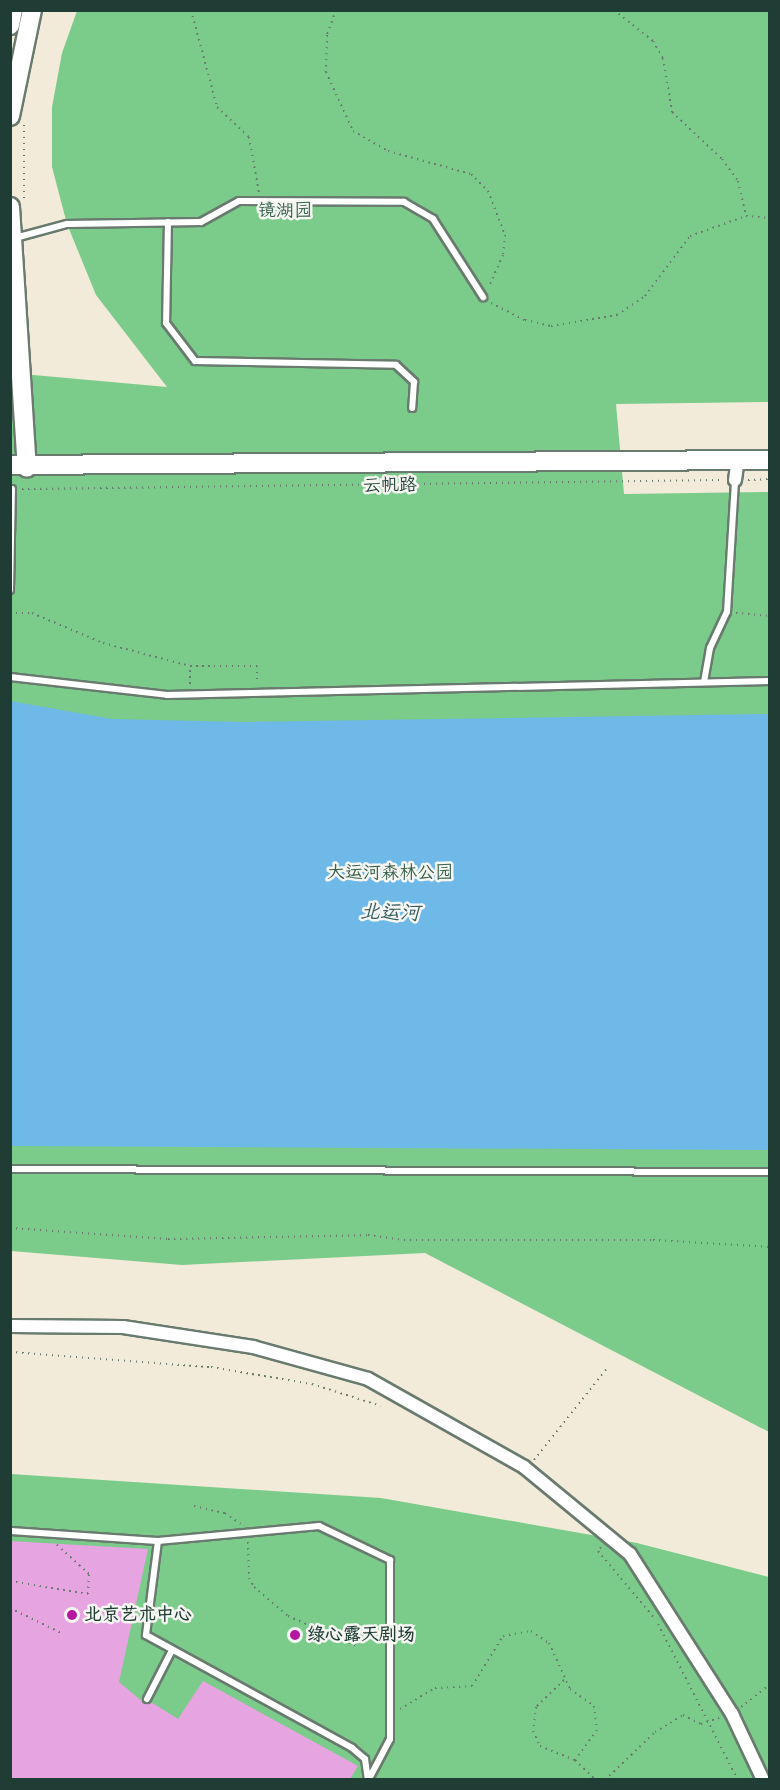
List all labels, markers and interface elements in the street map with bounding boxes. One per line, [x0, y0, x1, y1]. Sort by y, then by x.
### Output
park label: 镜湖园 [258, 200, 312, 222]
street label: 云帆路 [363, 475, 417, 497]
park label: 大运河森林公园 [327, 862, 453, 884]
water label: 北运河 [360, 900, 420, 926]
place label: 北京艺术中心 [84, 1604, 192, 1626]
marker: 北京艺术中心 [65, 1608, 79, 1622]
place label: 绿心露天剧场 [307, 1624, 415, 1646]
marker: 绿心露天剧场 [288, 1628, 302, 1642]

